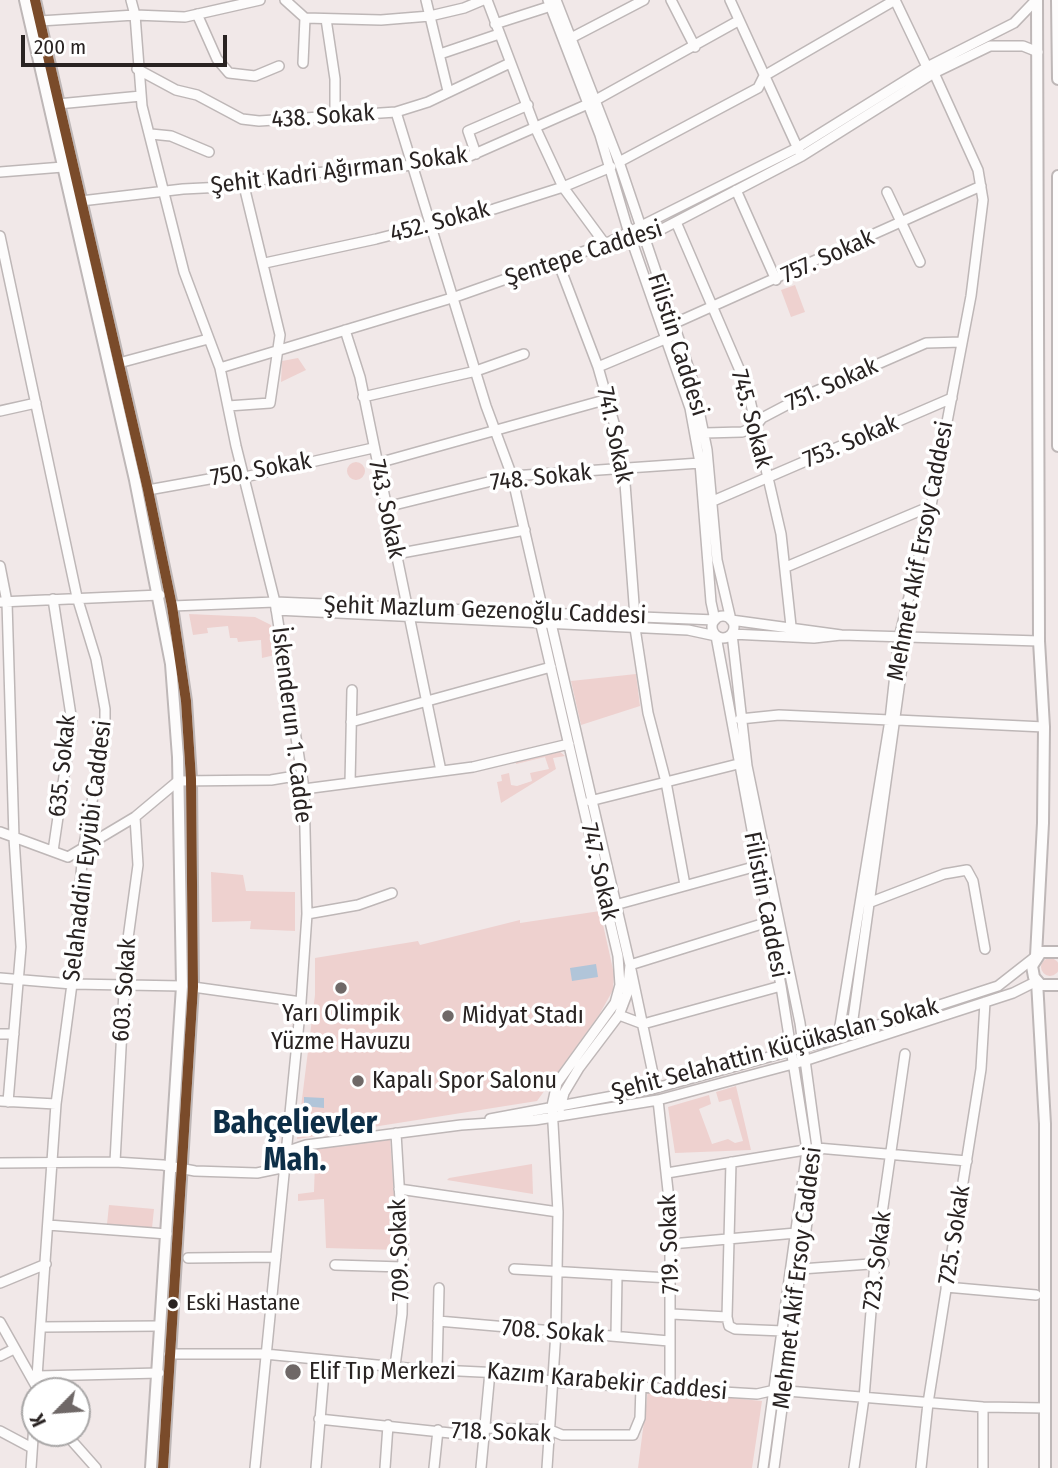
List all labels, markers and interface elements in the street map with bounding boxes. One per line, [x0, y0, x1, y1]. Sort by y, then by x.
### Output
scale bar [24, 21, 231, 65]
text: 200 m [34, 34, 86, 60]
street label: 438. Sokak [271, 99, 375, 135]
street label: Şehit Kadri Ağırman Sokak [209, 141, 469, 201]
street label: 452. Sokak [387, 195, 493, 249]
street label: Şentepe Caddesi [502, 215, 666, 293]
street label: 757. Sokak [777, 224, 879, 290]
street label: Filistin Caddesi [640, 270, 714, 420]
street label: 751. Sokak [782, 352, 882, 418]
street label: 745. Sokak [724, 367, 778, 471]
street label: 741. Sokak [590, 384, 638, 486]
street label: 753. Sokak [799, 409, 903, 475]
street label: Mehmet Akif Ersoy Caddesi [882, 419, 960, 683]
street label: 750. Sokak [208, 447, 314, 493]
street label: 743. Sokak [362, 457, 410, 561]
street label: 748. Sokak [489, 458, 593, 498]
street label: Şehit Mazlum Gezenoğlu Caddesi [323, 591, 647, 631]
street label: İskenderun 1. Cadde [265, 625, 317, 825]
street label: 635. Sokak [43, 713, 83, 819]
street label: Selahaddin Eyyübi Caddesi [58, 719, 118, 983]
street label: 747. Sokak [574, 821, 624, 923]
street label: Filistin Caddesi [737, 830, 793, 980]
street label: 603. Sokak [107, 937, 143, 1043]
marker: Yarı Olimpik Yüzme Havuzu [333, 980, 349, 996]
street label: Şehit Selahattin Küçükaslan Sokak [609, 992, 941, 1108]
place label: Yarı Olimpik Yüzme Havuzu [271, 1000, 411, 1056]
place label: Midyat Stadı [462, 1002, 584, 1030]
marker: Midyat Stadı [440, 1008, 456, 1024]
place label: Kapalı Spor Salonu [372, 1067, 557, 1095]
marker: Kapalı Spor Salonu [350, 1073, 366, 1089]
district label: Bahçelievler Mah. [213, 1105, 377, 1180]
street label: Mehmet Akif Ersoy Caddesi [768, 1145, 828, 1411]
street label: 725. Sokak [933, 1183, 977, 1287]
street label: 719. Sokak [654, 1194, 686, 1294]
street label: 709. Sokak [384, 1198, 416, 1302]
street label: 723. Sokak [858, 1210, 898, 1312]
place label: Eski Hastane [186, 1291, 300, 1317]
marker: Eski Hastane [166, 1297, 180, 1311]
street label: 708. Sokak [501, 1314, 605, 1350]
street label: Kazım Karabekir Caddesi [486, 1357, 728, 1407]
place label: Elif Tıp Merkezi [309, 1358, 456, 1386]
marker: Elif Tıp Merkezi [283, 1362, 303, 1382]
north arrow [21, 1377, 91, 1447]
text: K [26, 1410, 51, 1430]
street label: 718. Sokak [451, 1417, 551, 1449]

